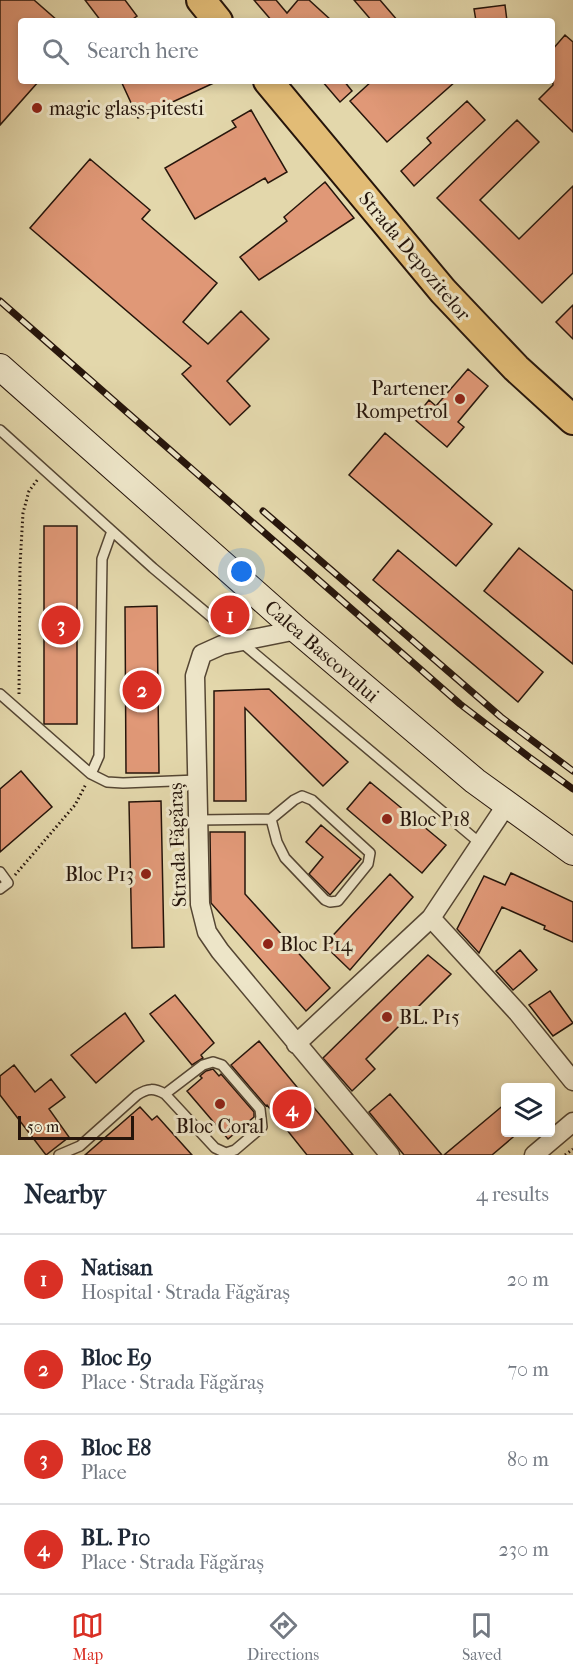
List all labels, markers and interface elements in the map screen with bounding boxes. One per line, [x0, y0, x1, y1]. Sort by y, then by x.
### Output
search box [18, 18, 555, 84]
icon: search [39, 35, 72, 68]
text: Search here [87, 38, 199, 64]
place label: magic glass-pitesti [49, 97, 204, 120]
marker: magic glass-pitesti [30, 101, 44, 115]
street label: Strada Depozitelor [354, 187, 476, 326]
place label: Partener Rompetrol [355, 377, 448, 423]
marker: Partener Rompetrol [453, 392, 467, 406]
your location [227, 557, 256, 586]
pin: 1 [210, 592, 250, 638]
street label: Calea Bascovului [260, 596, 384, 707]
pin: 3 [42, 602, 80, 648]
pin: 2 [122, 668, 162, 712]
street label: Strada Făgăraș [164, 782, 191, 908]
place label: Bloc P18 [399, 808, 470, 831]
marker: Bloc P18 [380, 812, 394, 826]
place label: Bloc P13 [65, 863, 134, 886]
marker: Bloc P13 [139, 867, 153, 881]
place label: Bloc P14 [280, 933, 354, 956]
marker: Bloc P14 [261, 937, 275, 951]
place label: BL. P15 [399, 1006, 460, 1029]
marker: BL. P15 [380, 1010, 394, 1024]
map controls [501, 1083, 555, 1137]
button: layers [501, 1083, 555, 1137]
pin: 4 [272, 1086, 312, 1132]
marker: Bloc Coral [213, 1097, 227, 1111]
scale bar [18, 1113, 134, 1140]
place label: Bloc Coral [176, 1115, 265, 1138]
text: 50 m [27, 1117, 59, 1136]
text: Nearby [24, 1179, 106, 1210]
text: 4 results [476, 1183, 549, 1206]
text: Natisan [81, 1255, 153, 1281]
text: 1 [40, 1268, 47, 1291]
text: 20 m [507, 1268, 549, 1291]
text: Hospital · Strada Făgăraș [81, 1281, 290, 1304]
text: Bloc E9 [81, 1345, 152, 1371]
text: 2 [38, 1358, 49, 1381]
text: 70 m [507, 1358, 549, 1381]
text: Place · Strada Făgăraș [81, 1371, 264, 1394]
text: Bloc E8 [81, 1435, 151, 1461]
text: 3 [39, 1448, 48, 1471]
text: 80 m [507, 1448, 549, 1471]
text: Place [81, 1461, 127, 1484]
text: BL. P10 [81, 1525, 151, 1551]
text: 4 [38, 1538, 49, 1561]
text: 230 m [499, 1538, 549, 1561]
text: Place · Strada Făgăraș [81, 1551, 264, 1574]
tab: Map [71, 1609, 104, 1664]
tab: Directions [247, 1609, 319, 1664]
tab: Saved [462, 1609, 502, 1664]

